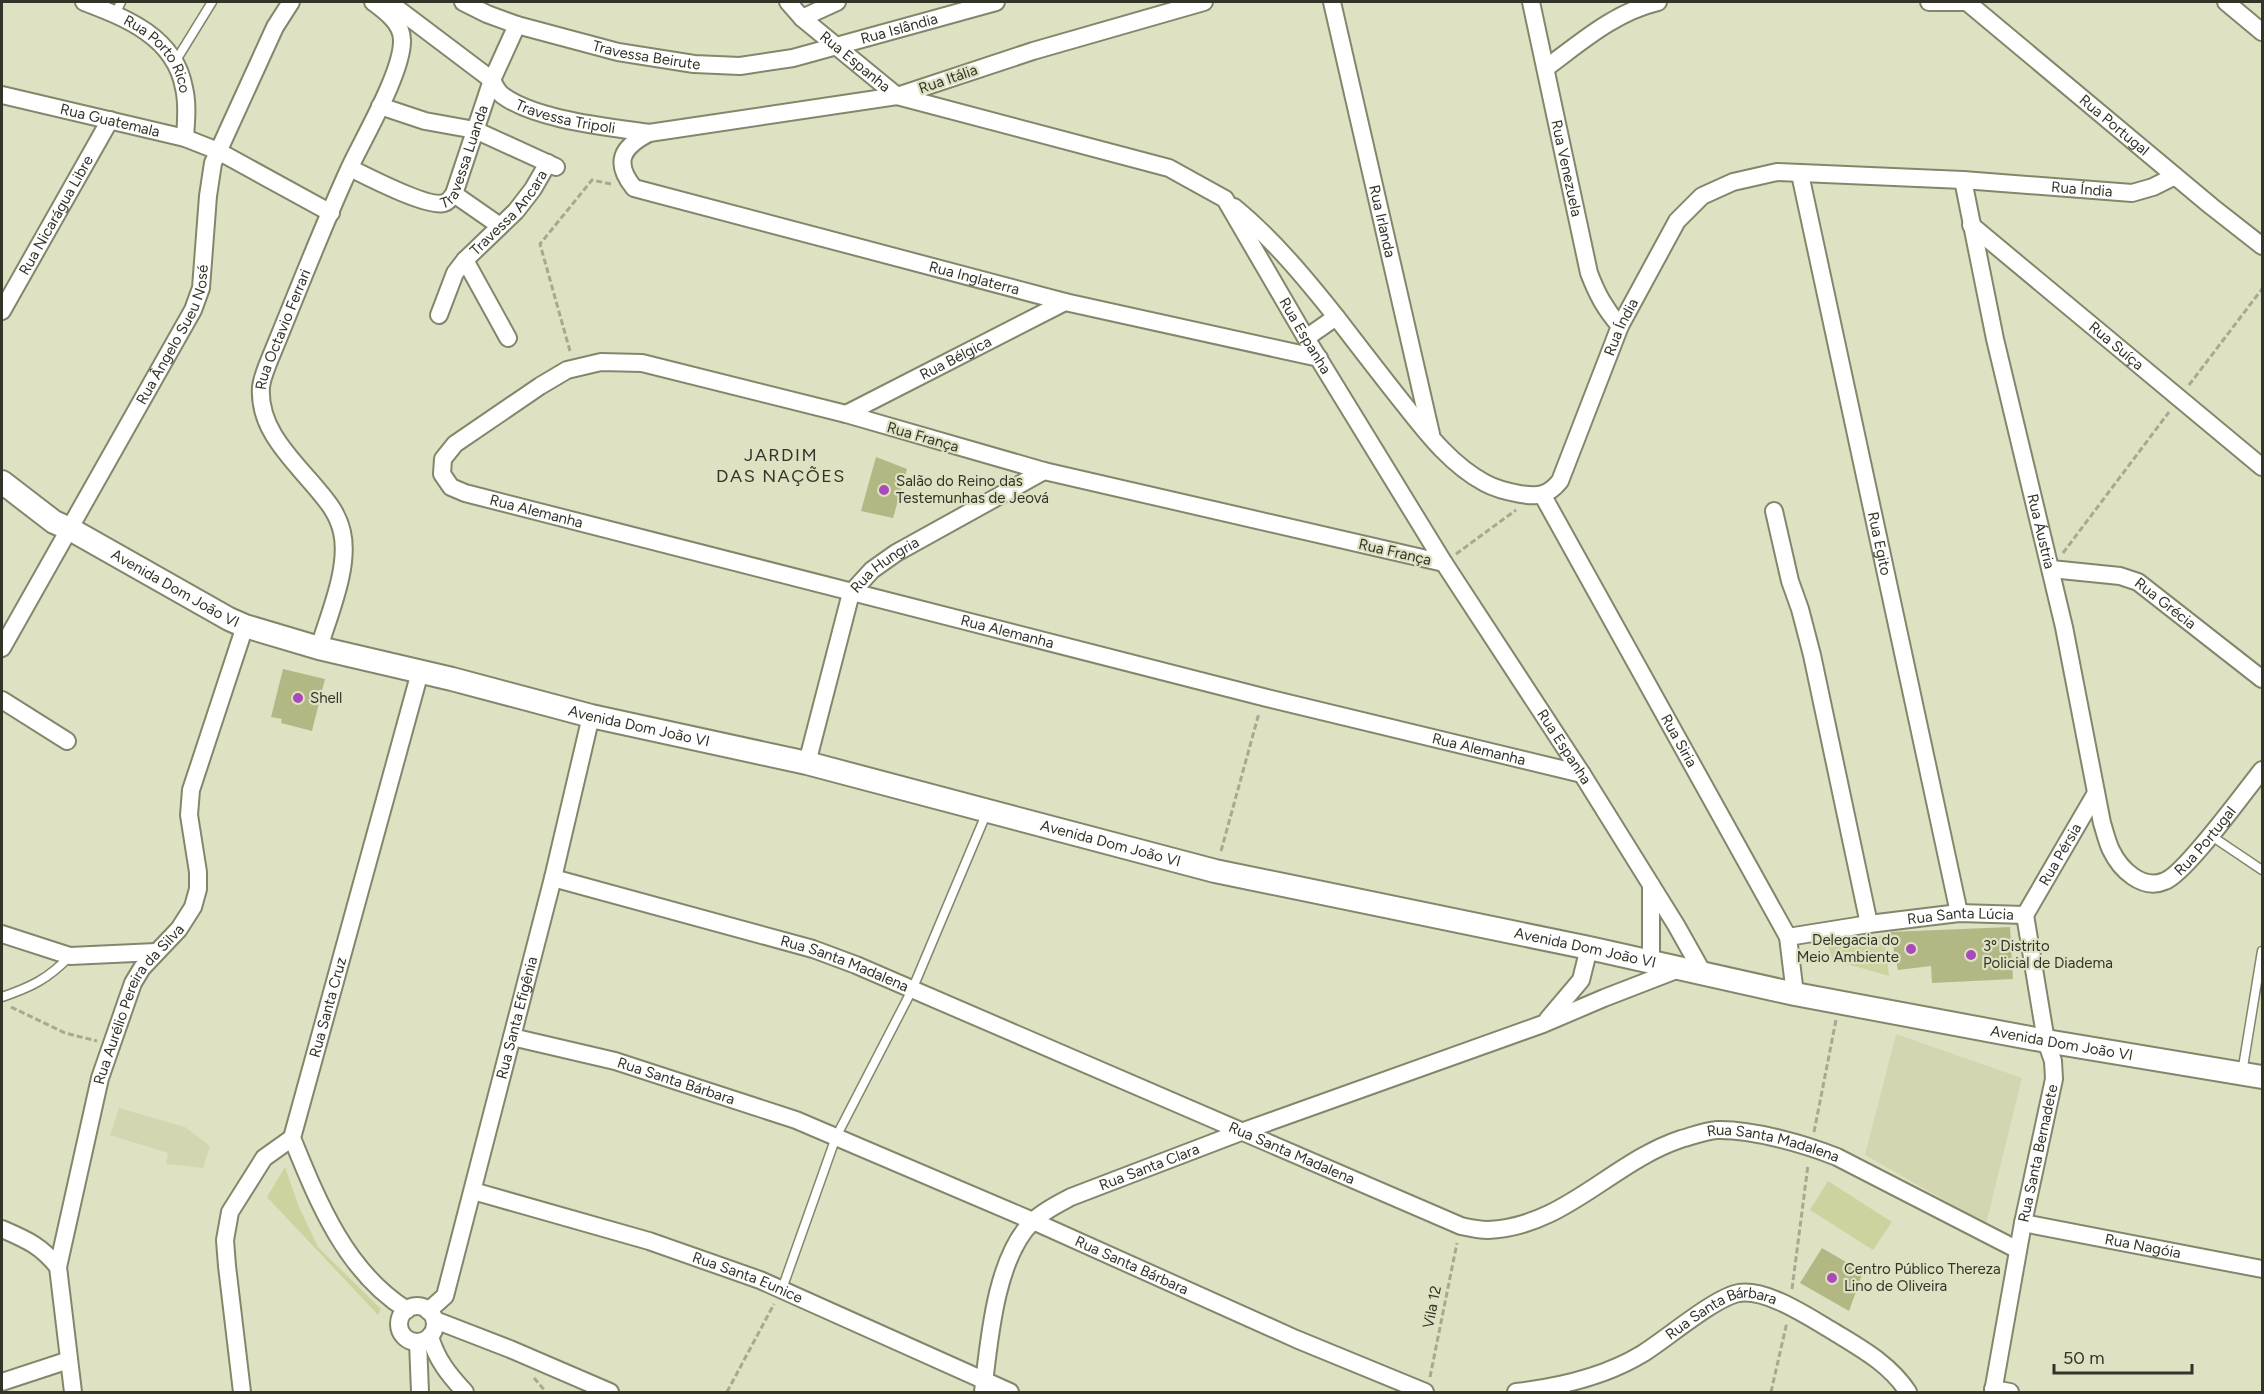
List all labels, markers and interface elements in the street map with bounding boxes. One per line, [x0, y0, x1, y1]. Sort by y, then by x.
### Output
street label: Rua Islândia [858, 9, 940, 48]
street label: Rua Porto Rico [121, 11, 194, 95]
street label: Rua Espanha [816, 27, 894, 96]
street label: Travessa Beirute [590, 37, 701, 73]
street label: Rua Itália [916, 61, 980, 97]
street label: Rua Portugal [2076, 91, 2153, 159]
street label: Travessa Tripoli [513, 96, 616, 137]
street label: Rua Guatemala [58, 100, 162, 141]
street label: Travessa Luanda [438, 103, 492, 213]
street label: Rua Venezuela [1547, 118, 1586, 218]
street label: Rua Nicarágua Libre [15, 152, 97, 278]
street label: Travessa Ancara [466, 167, 551, 259]
street label: Rua Índia [2050, 178, 2113, 200]
street label: Rua Irlanda [1365, 183, 1399, 259]
street label: Rua Inglaterra [927, 257, 1022, 299]
street label: Rua Ângelo Sueu Nosé [132, 264, 212, 408]
street label: Rua Octavio Ferrari [252, 266, 314, 391]
street label: Rua Espanha [1275, 294, 1335, 377]
street label: Rua Índia [1600, 295, 1642, 359]
street label: Rua Suíça [2085, 318, 2147, 374]
street label: Rua Bélgica [917, 332, 994, 384]
street label: Rua França [885, 418, 961, 456]
district label: JARDIM DAS NAÇÕES [716, 444, 846, 487]
place label: Salão do Reino das Testemunhas de Jeová [896, 472, 1049, 507]
marker: Salão do Reino das Testemunhas de Jeová [877, 483, 891, 497]
street label: Rua Alemanha [488, 491, 585, 532]
street label: Rua Áustria [2023, 492, 2059, 571]
street label: Rua Egito [1864, 510, 1895, 577]
street label: Rua Hungria [847, 533, 922, 597]
street label: Rua França [1357, 535, 1433, 569]
street label: Avenida Dom João VI [108, 545, 242, 631]
street label: Rua Grécia [2131, 574, 2200, 633]
street label: Rua Alemanha [959, 611, 1056, 652]
place label: Shell [310, 689, 342, 707]
marker: Shell [291, 691, 305, 705]
street label: Avenida Dom João VI [566, 701, 711, 751]
street label: Rua Espanha [1533, 706, 1595, 788]
street label: Rua Siria [1657, 711, 1701, 771]
street label: Rua Alemanha [1430, 729, 1527, 769]
street label: Rua Portugal [2171, 803, 2240, 879]
street label: Avenida Dom João VI [1039, 816, 1183, 871]
street label: Rua Pérsia [2035, 820, 2085, 889]
street label: Rua Santa Lúcia [1906, 904, 2014, 928]
street label: Rua Aurélio Pereira da Silva [90, 920, 188, 1086]
street label: Avenida Dom João VI [1513, 924, 1658, 972]
place label: Delegacia do Meio Ambiente [1797, 931, 1899, 966]
street label: Rua Santa Madalena [778, 932, 911, 996]
place label: 3º Distrito Policial de Diadema [1983, 937, 2113, 972]
marker: Delegacia do Meio Ambiente [1904, 942, 1918, 956]
marker: 3º Distrito Policial de Diadema [1964, 948, 1978, 962]
street label: Rua Santa Cruz [306, 955, 350, 1059]
street label: Rua Santa Efigênia [492, 955, 541, 1081]
street label: Avenida Dom João VI [1989, 1022, 2134, 1064]
street label: Rua Santa Bárbara [615, 1053, 737, 1108]
street label: Rua Santa Bernadete [2014, 1083, 2062, 1224]
street label: Rua Santa Madalena [1226, 1118, 1358, 1188]
street label: Rua Santa Madalena [1705, 1121, 1842, 1166]
street label: Rua Santa Clara [1096, 1140, 1202, 1194]
street label: Rua Nagóia [2103, 1230, 2182, 1262]
street label: Rua Santa Bárbara [1072, 1232, 1191, 1299]
street label: Rua Santa Eunice [690, 1248, 805, 1307]
place label: Centro Público Thereza Lino de Oliveira [1844, 1260, 2001, 1295]
marker: Centro Público Thereza Lino de Oliveira [1825, 1271, 1839, 1285]
street label: Vila 12 [1419, 1284, 1445, 1330]
street label: Rua Santa Bárbara [1662, 1284, 1780, 1343]
scale bar [2054, 1337, 2192, 1375]
text: 50 m [2063, 1347, 2105, 1369]

